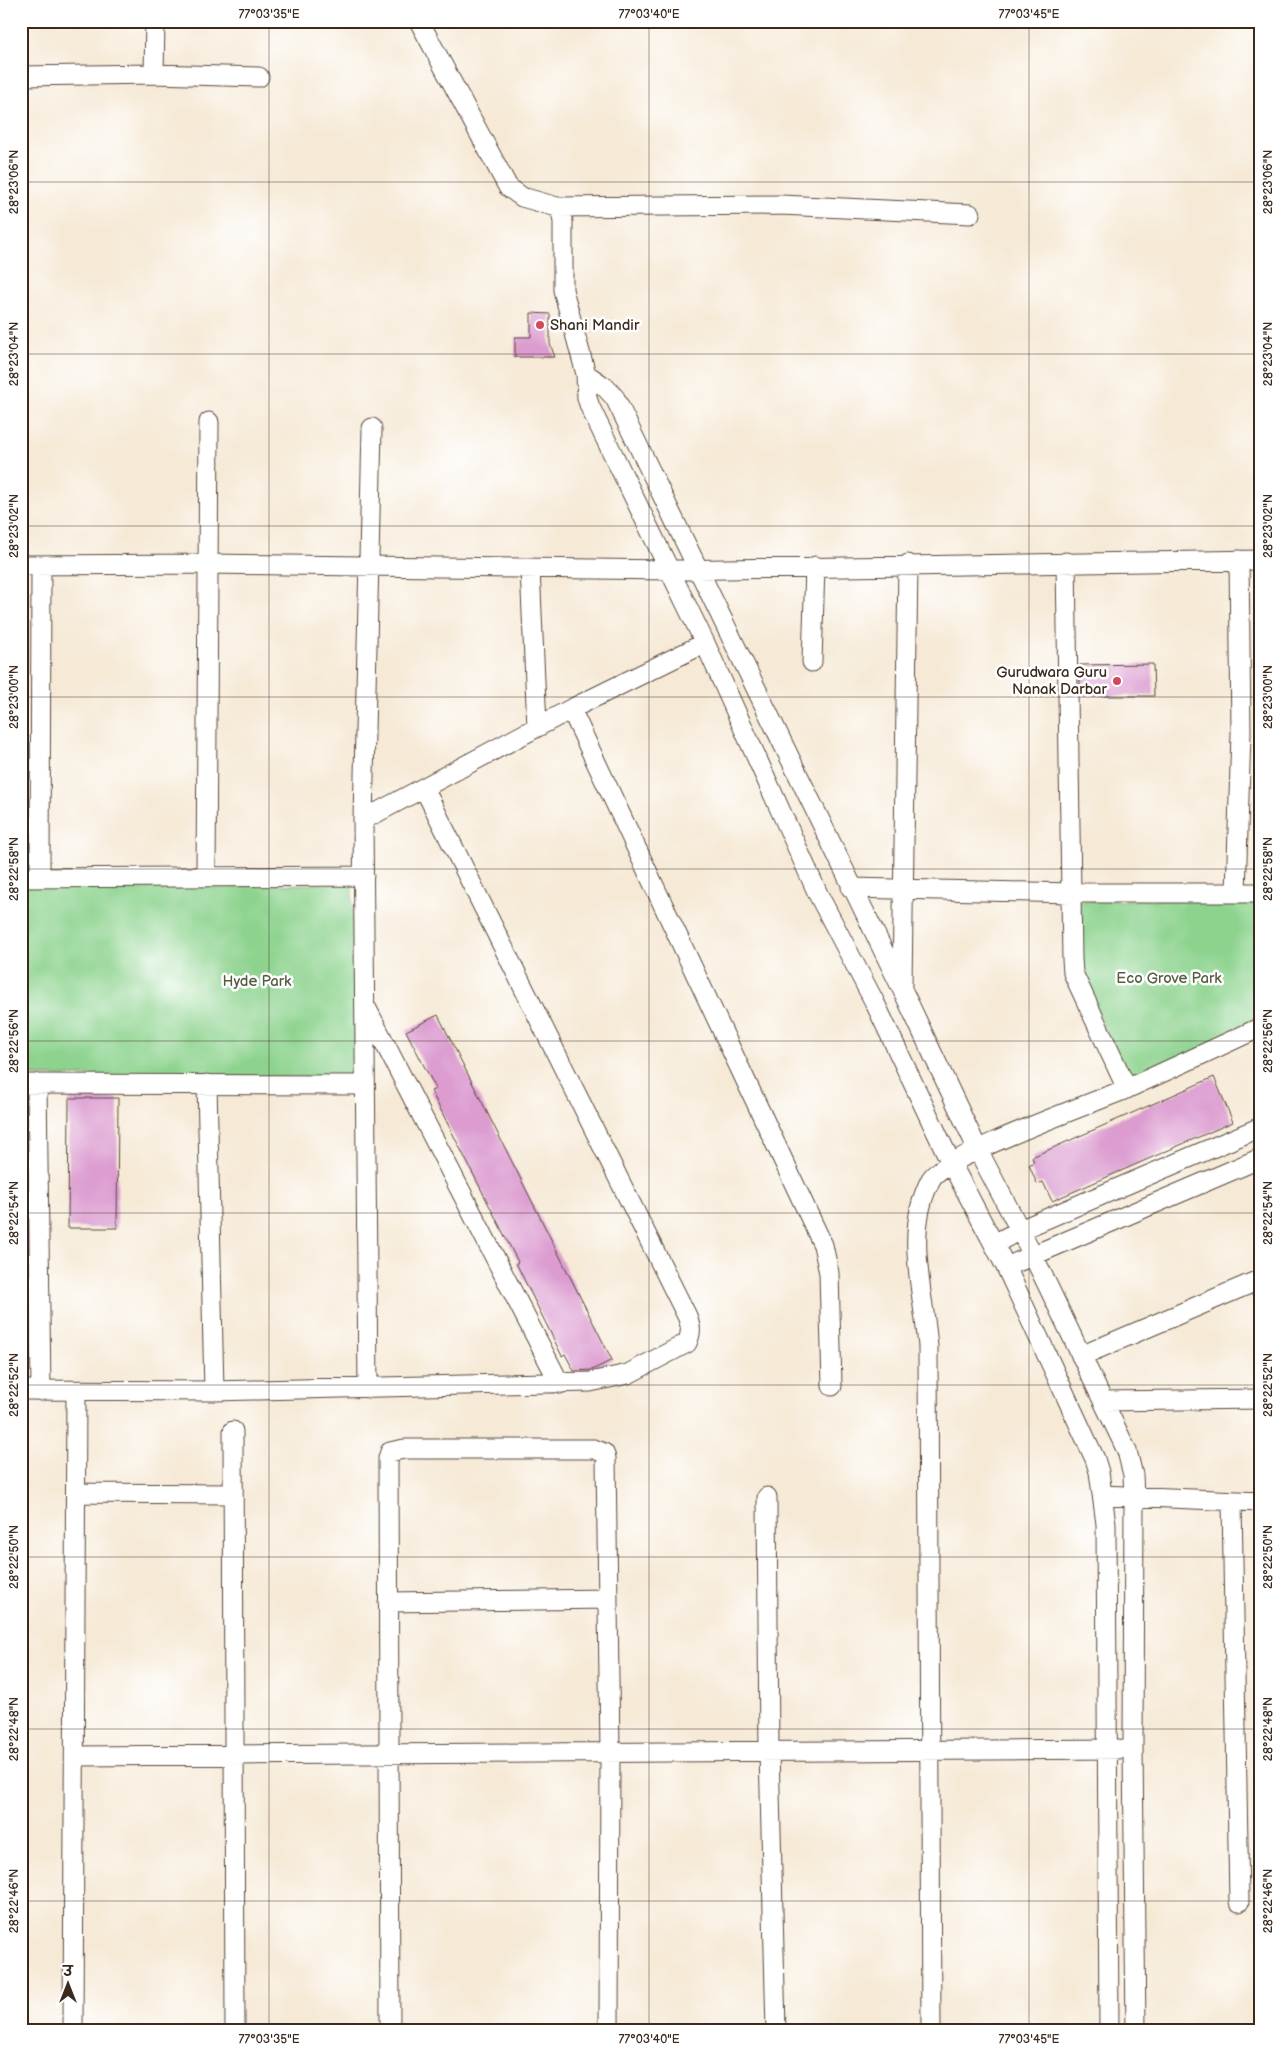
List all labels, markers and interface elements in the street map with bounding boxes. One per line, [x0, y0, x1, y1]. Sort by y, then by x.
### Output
text: 77°03'35"E [238, 7, 300, 22]
text: 77°03'40"E [618, 7, 680, 22]
text: 77°03'45"E [998, 7, 1060, 22]
text: 28°23'06"N [7, 150, 22, 214]
text: 28°23'06"N [1261, 150, 1276, 214]
place label: Shani Mandir [550, 316, 640, 335]
marker: Shani Mandir [534, 319, 546, 331]
text: 28°23'04"N [7, 322, 22, 386]
text: 28°23'04"N [1261, 322, 1276, 386]
text: 28°23'02"N [7, 494, 22, 558]
text: 28°23'02"N [1261, 494, 1276, 558]
place label: Gurudwara Guru Nanak Darbar [996, 663, 1108, 699]
text: 28°23'00"N [7, 665, 22, 729]
text: 28°23'00"N [1261, 665, 1276, 729]
marker: Gurudwara Guru Nanak Darbar [1111, 675, 1123, 687]
text: 28°22'58"N [7, 837, 22, 901]
text: 28°22'58"N [1261, 837, 1276, 901]
park label: Eco Grove Park [1116, 969, 1222, 988]
park label: Hyde Park [223, 972, 292, 991]
text: 28°22'56"N [7, 1009, 22, 1073]
text: 28°22'56"N [1261, 1009, 1276, 1073]
text: 28°22'54"N [7, 1181, 22, 1245]
text: 28°22'54"N [1261, 1181, 1276, 1245]
text: 28°22'52"N [7, 1353, 22, 1417]
text: 28°22'52"N [1261, 1353, 1276, 1417]
text: 28°22'50"N [7, 1525, 22, 1589]
text: 28°22'50"N [1261, 1525, 1276, 1589]
text: 28°22'48"N [7, 1697, 22, 1761]
text: 28°22'48"N [1261, 1697, 1276, 1761]
text: 28°22'46"N [7, 1869, 22, 1933]
text: 28°22'46"N [1261, 1869, 1276, 1933]
north arrow [42, 1960, 92, 2010]
text: उ [61, 1963, 74, 1980]
text: 77°03'35"E [238, 2032, 300, 2047]
text: 77°03'40"E [618, 2032, 680, 2047]
text: 77°03'45"E [998, 2032, 1060, 2047]

